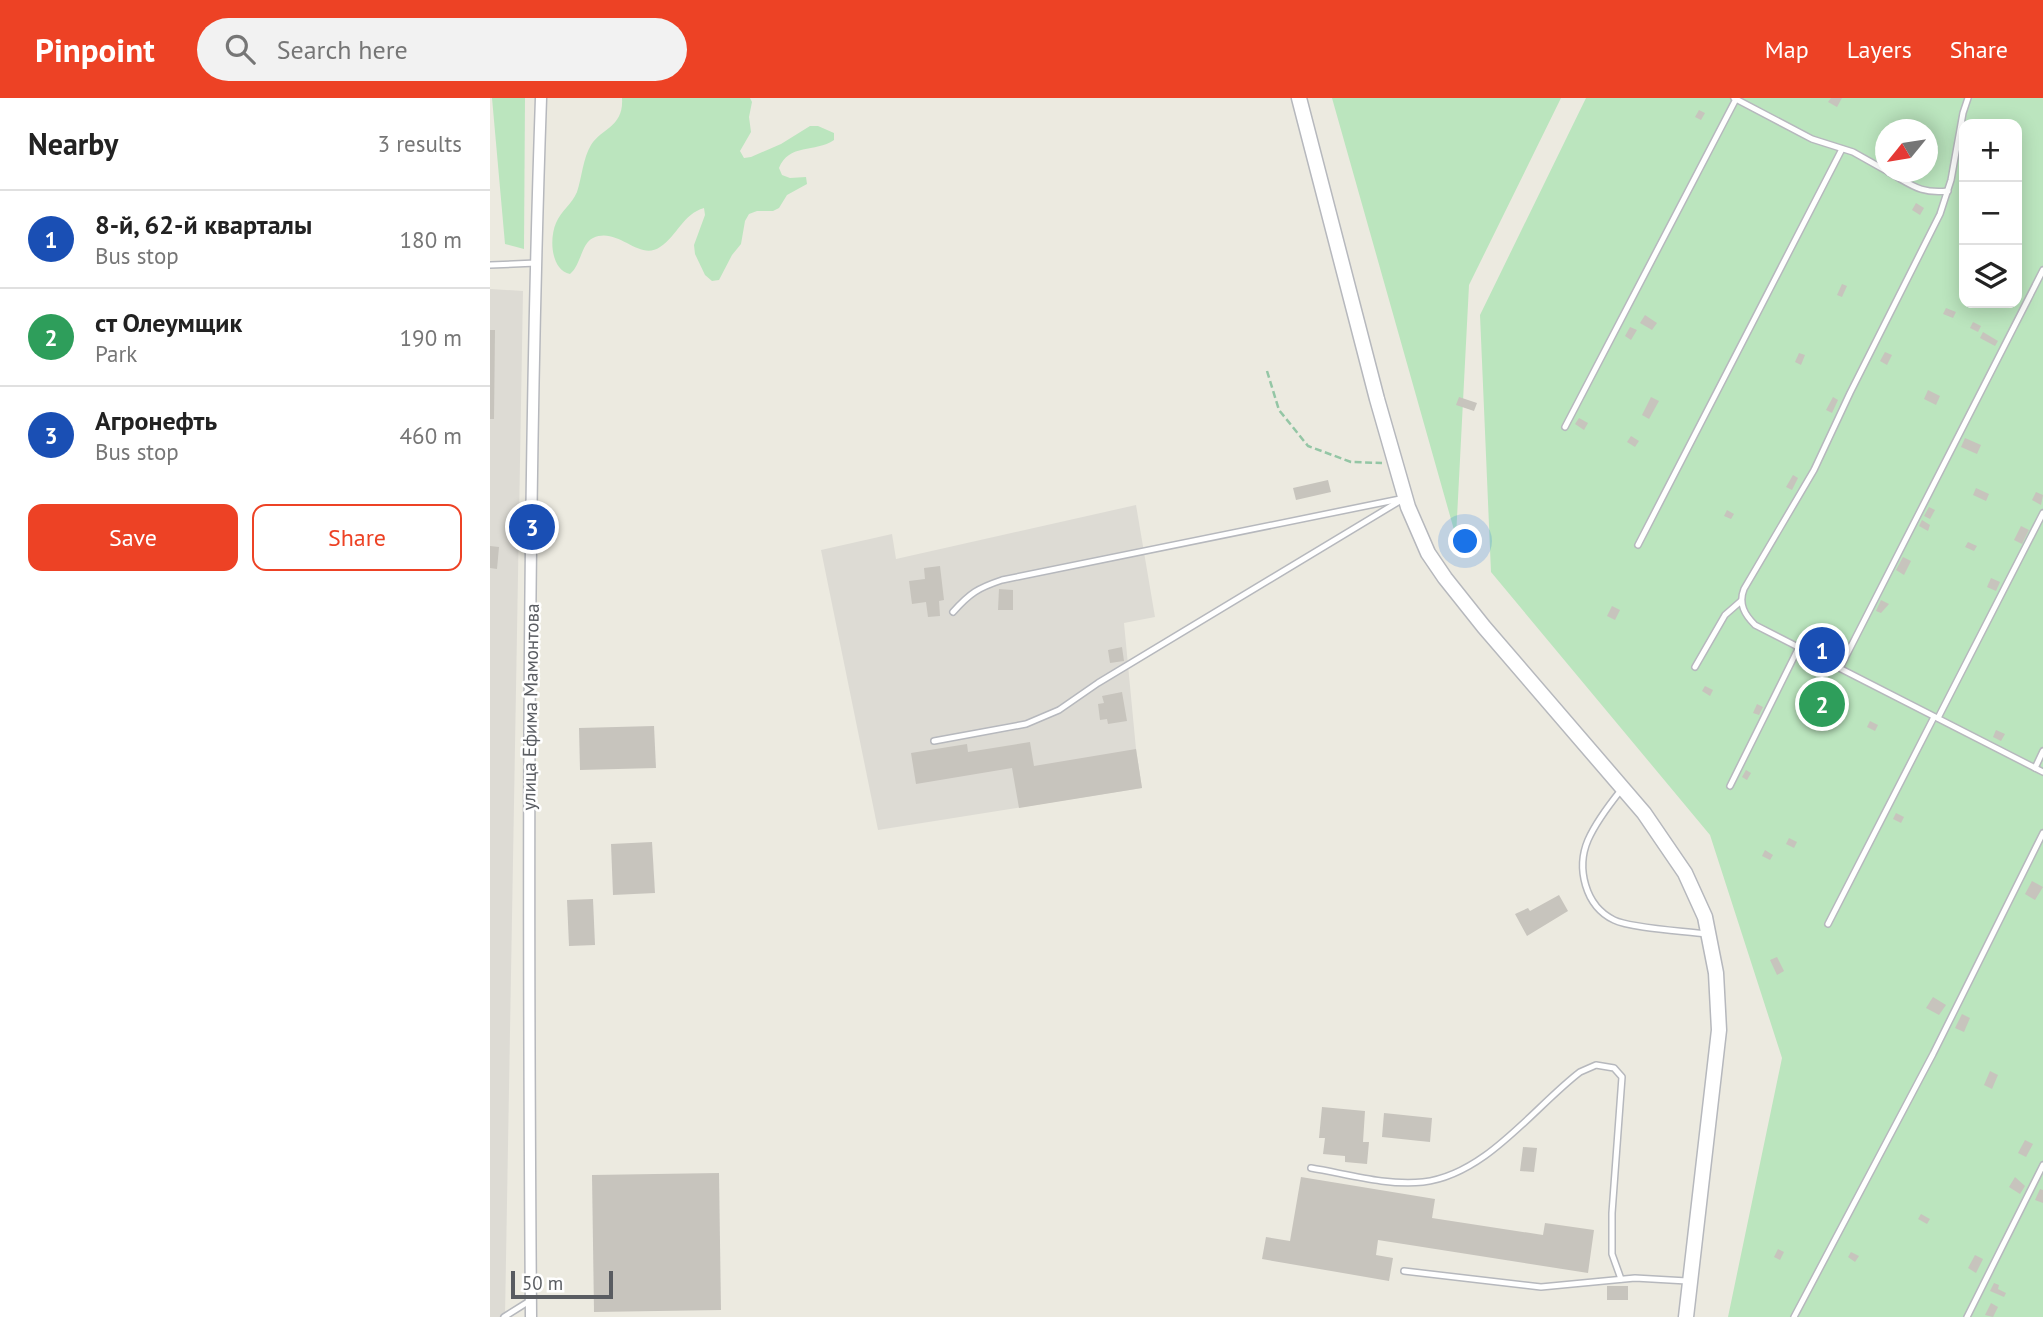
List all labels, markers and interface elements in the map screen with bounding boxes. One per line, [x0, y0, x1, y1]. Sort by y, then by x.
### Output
search box [197, 18, 687, 81]
text: Pinpoint [35, 28, 155, 71]
icon: search [221, 30, 259, 68]
text: Search here [277, 33, 408, 66]
text: Map [1765, 34, 1809, 65]
text: Layers [1847, 34, 1912, 65]
text: Share [1950, 34, 2008, 65]
north arrow [1875, 119, 1938, 182]
map controls [1959, 119, 2022, 308]
button: + [1959, 119, 2022, 182]
text: Nearby [28, 124, 118, 163]
text: 3 results [378, 129, 462, 158]
button: − [1959, 182, 2022, 245]
text: 8-й, 62-й кварталы [95, 208, 312, 241]
text: 1 [44, 225, 58, 254]
text: 180 m [400, 225, 462, 254]
text: Bus stop [95, 241, 179, 270]
button: layers [1959, 245, 2022, 308]
text: ст Олеумщик [95, 306, 242, 339]
text: 2 [44, 323, 58, 352]
text: 190 m [400, 323, 462, 352]
text: Park [95, 339, 137, 368]
text: Агронефть [95, 404, 217, 437]
text: 3 [44, 421, 58, 450]
text: 460 m [400, 421, 462, 450]
text: Bus stop [95, 437, 179, 466]
pin: 3 [509, 501, 555, 553]
button: Save [28, 504, 238, 571]
button: Share [252, 504, 462, 571]
your location [1448, 524, 1482, 558]
street label: улица Ефима Мамонтова [516, 603, 544, 811]
pin: 1 [1799, 624, 1845, 676]
pin: 2 [1799, 678, 1845, 730]
scale bar [511, 1268, 612, 1300]
text: 50 m [522, 1271, 563, 1295]

